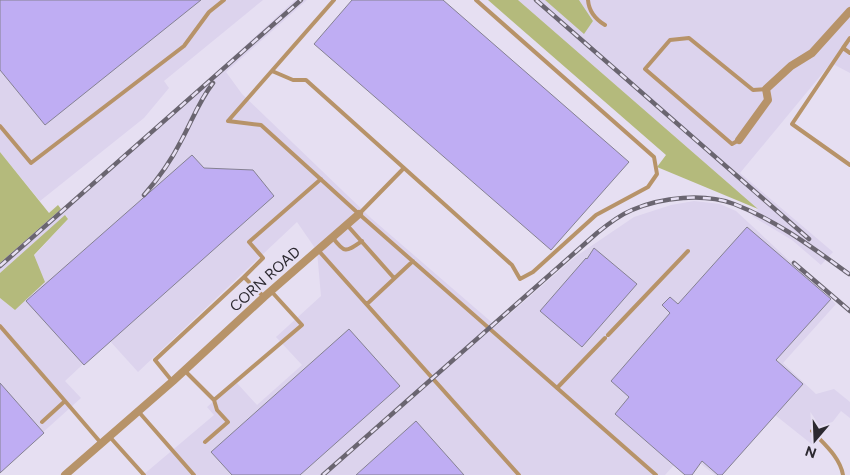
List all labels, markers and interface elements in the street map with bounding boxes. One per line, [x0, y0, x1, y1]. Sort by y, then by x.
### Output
street label: CORN ROAD [226, 243, 304, 315]
north arrow [790, 415, 840, 465]
text: N [803, 442, 819, 462]

